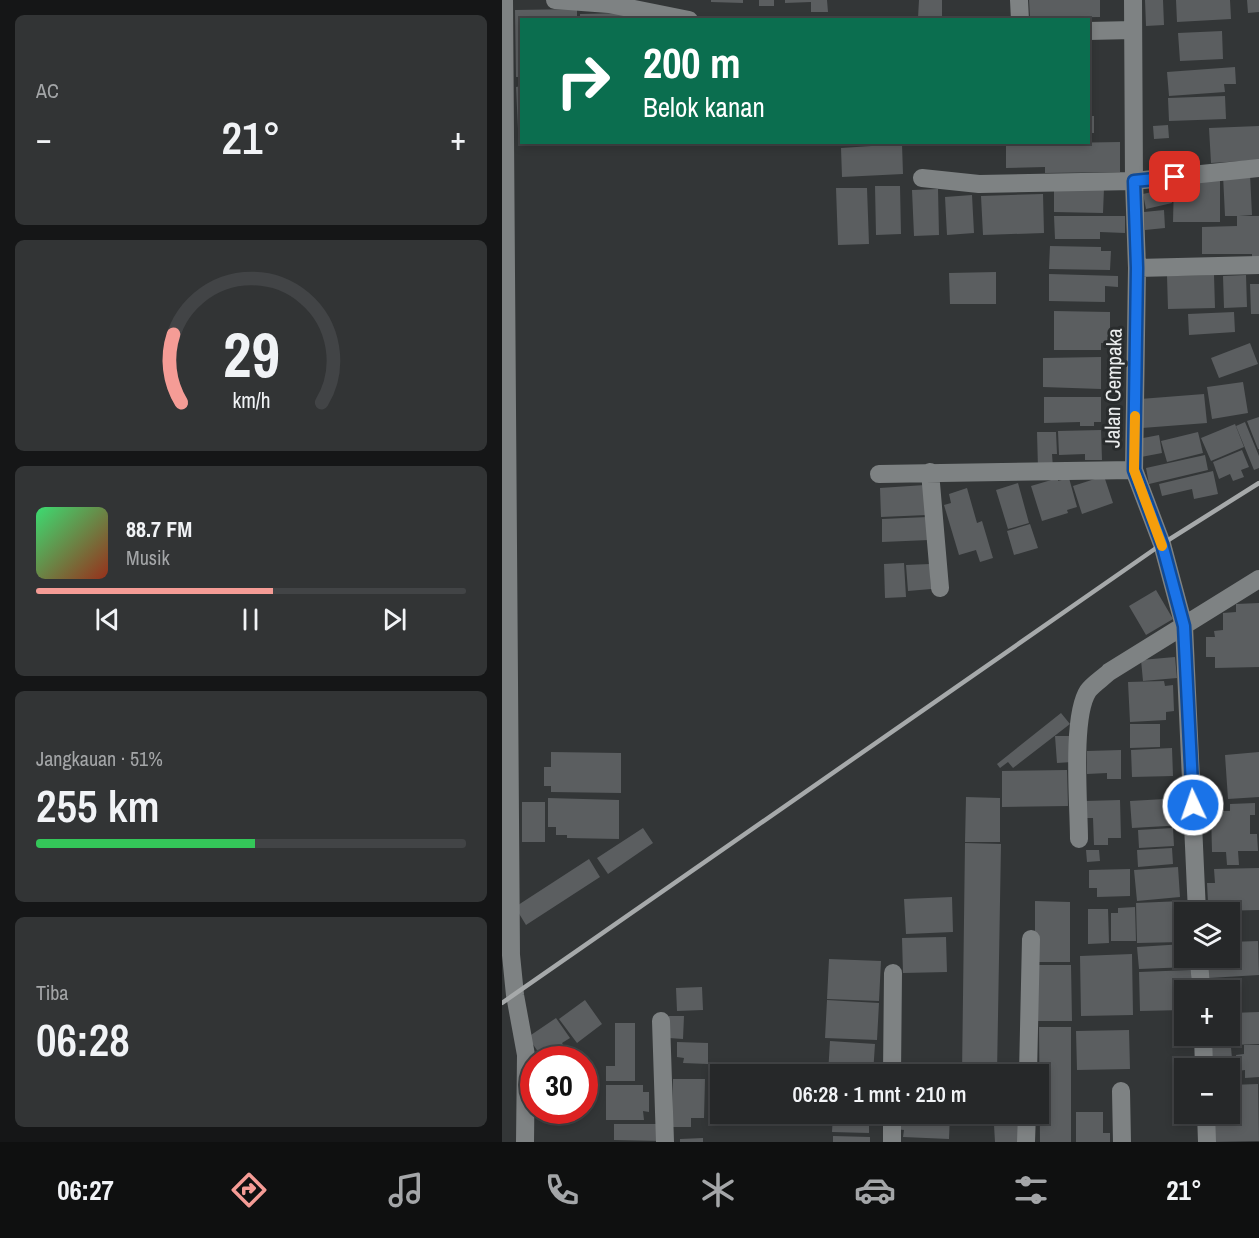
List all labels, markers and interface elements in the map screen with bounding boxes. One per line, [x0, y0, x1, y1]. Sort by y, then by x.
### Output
text: 200 m [643, 35, 741, 91]
icon: right [544, 42, 622, 120]
text: AC [36, 77, 59, 104]
text: Belok kanan [643, 89, 765, 125]
text: 21° [221, 107, 281, 168]
text: − [36, 116, 52, 160]
text: + [450, 116, 466, 160]
pin [1149, 151, 1200, 202]
icon: arrive [1158, 160, 1191, 193]
text: 29 [223, 312, 279, 396]
street label: Jalan Cempaka [1097, 328, 1129, 448]
text: km/h [232, 386, 270, 415]
text: 88.7 FM [126, 514, 192, 544]
text: Musik [126, 544, 170, 571]
icon: previous [91, 603, 124, 636]
icon: pause [234, 603, 267, 636]
icon: next [378, 603, 411, 636]
text: Jangkauan · 51% [36, 745, 163, 772]
position arrow [1161, 773, 1225, 837]
text: 255 km [36, 775, 160, 836]
map controls [1174, 902, 1240, 1124]
button: layers [1174, 902, 1240, 968]
text: Tiba [36, 979, 68, 1006]
button: + [1174, 980, 1240, 1046]
text: 06:28 [36, 1009, 130, 1070]
speed limit sign: 30 [520, 1046, 598, 1124]
button: − [1174, 1058, 1240, 1124]
text: 06:28 · 1 mnt · 210 m [793, 1079, 966, 1109]
icon: directions [228, 1169, 270, 1211]
icon: music [385, 1169, 427, 1211]
icon: phone [541, 1169, 583, 1211]
icon: climate [697, 1169, 739, 1211]
icon: car [854, 1169, 896, 1211]
icon: filters [1010, 1169, 1052, 1211]
text: 06:27 [57, 1172, 114, 1208]
text: 21° [1166, 1172, 1202, 1208]

